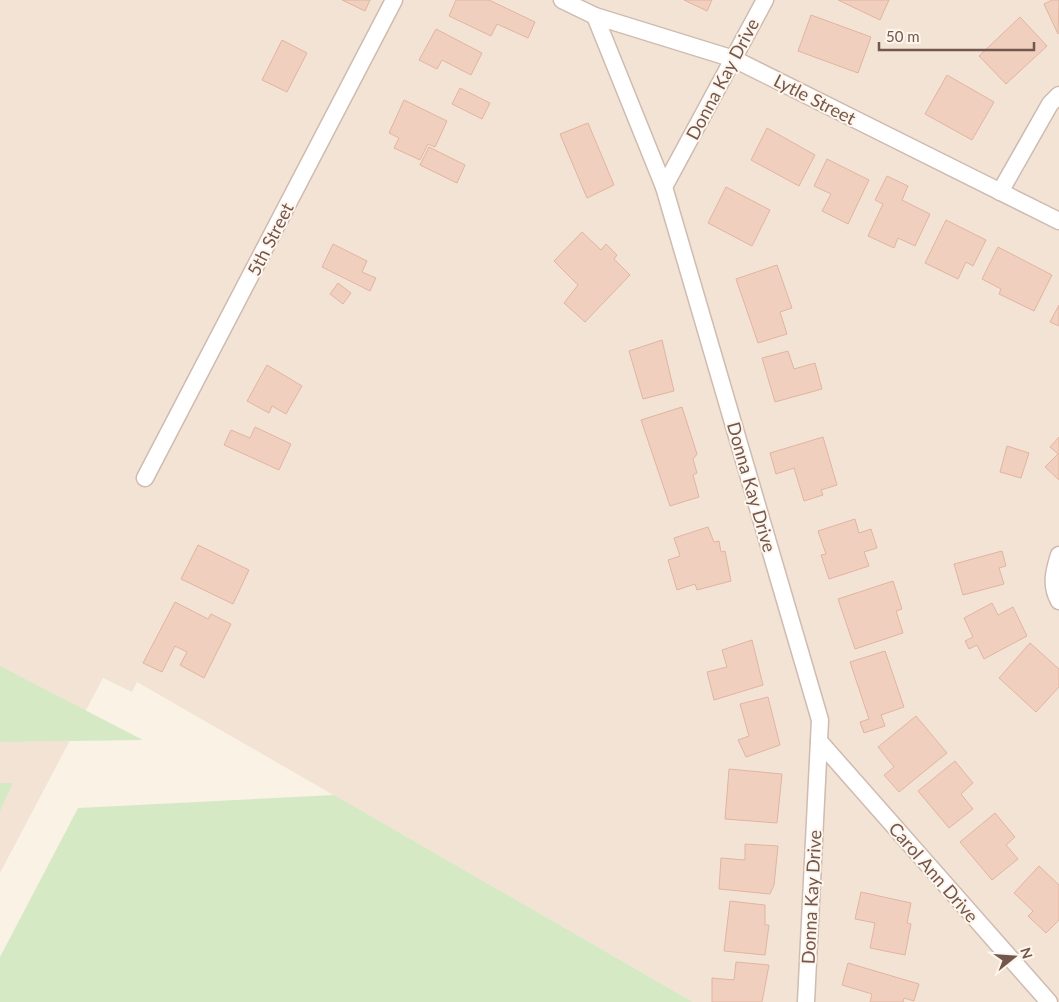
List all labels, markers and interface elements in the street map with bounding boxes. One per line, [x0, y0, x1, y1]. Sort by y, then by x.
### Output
street label: Donna Kay Drive [681, 15, 763, 143]
scale bar [879, 20, 1034, 52]
text: 50 m [886, 27, 920, 45]
street label: Lytle Street [770, 69, 860, 129]
street label: 5th Street [242, 198, 298, 279]
street label: Donna Kay Drive [723, 419, 781, 555]
street label: Carol Ann Drive [885, 817, 983, 927]
street label: Donna Kay Drive [796, 829, 826, 965]
north arrow [989, 932, 1039, 982]
text: N [1017, 945, 1037, 961]

